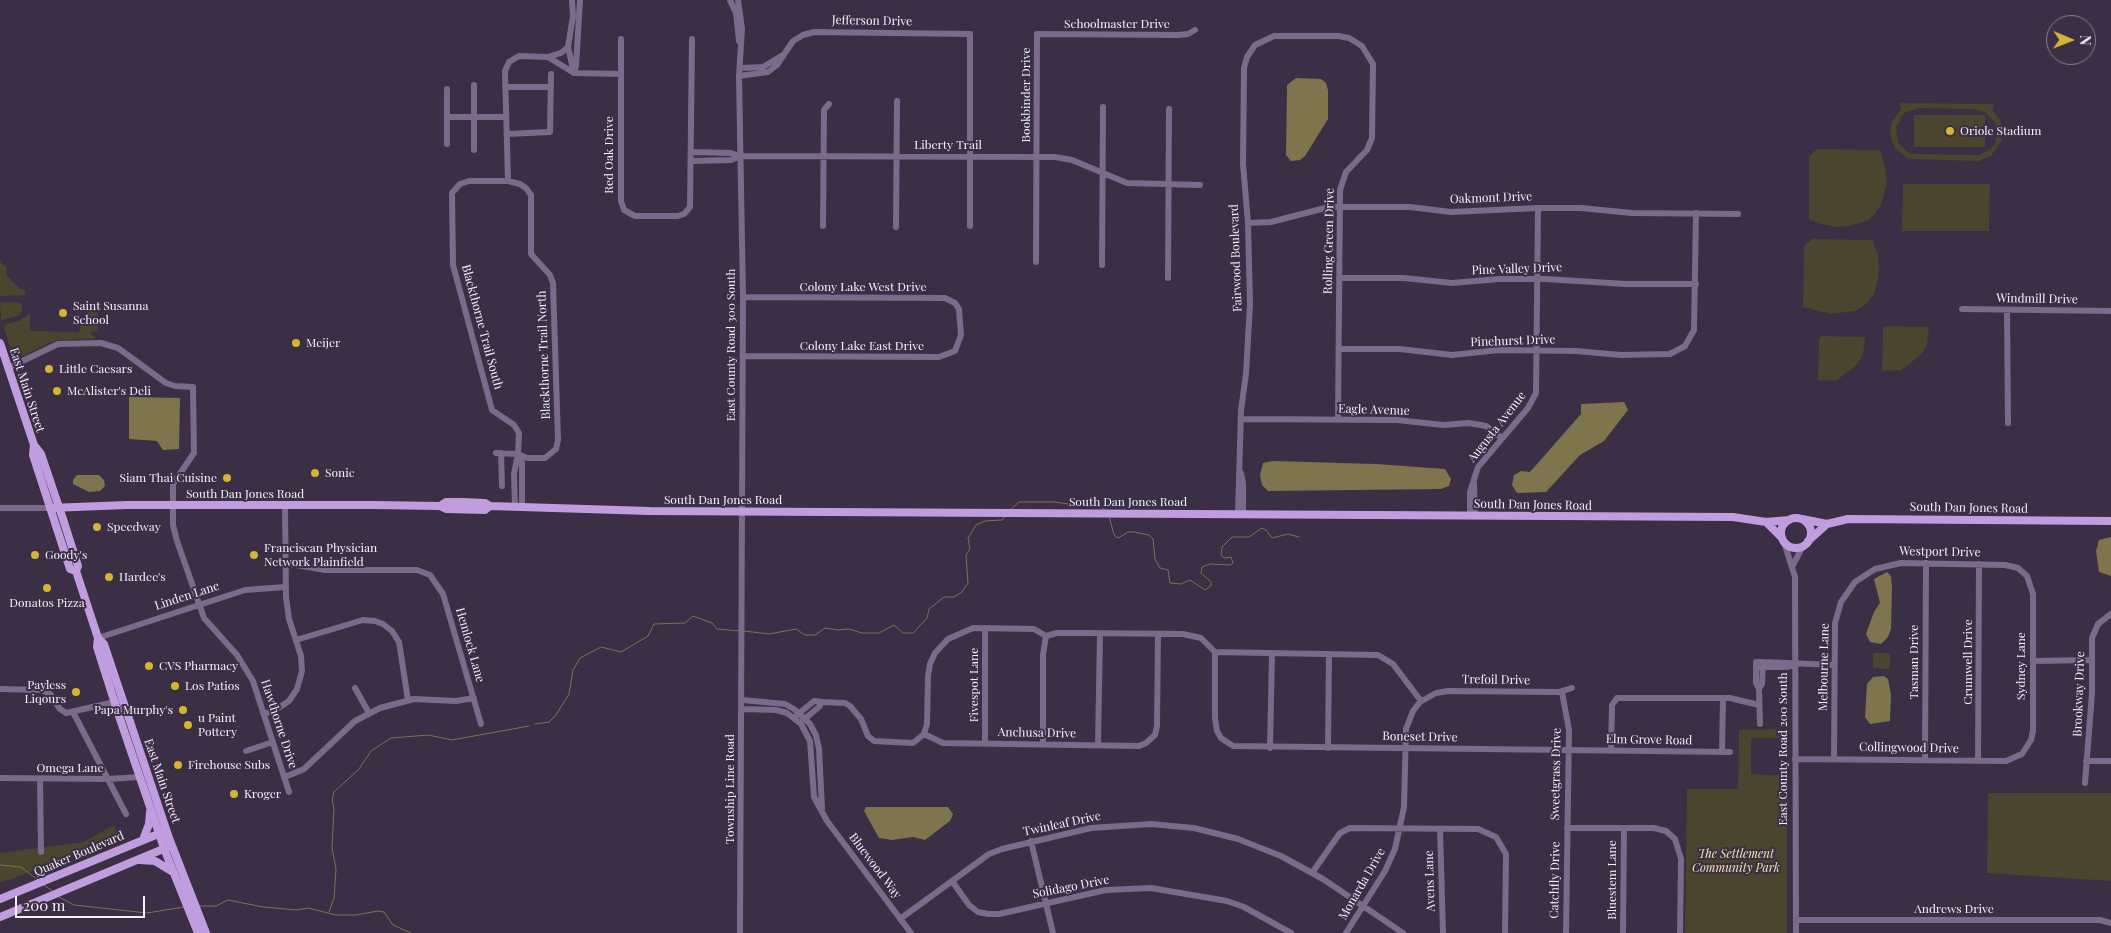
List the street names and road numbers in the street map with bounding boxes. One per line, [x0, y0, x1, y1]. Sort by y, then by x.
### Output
street label: Jefferson Drive [832, 13, 912, 29]
street label: Schoolmaster Drive [1064, 17, 1170, 31]
street label: Bookbinder Drive [1019, 48, 1033, 142]
street label: Red Oak Drive [602, 116, 616, 194]
street label: Liberty Trail [914, 138, 982, 152]
street label: Rolling Green Drive [1321, 188, 1337, 294]
street label: Oakmont Drive [1450, 189, 1532, 207]
street label: Fairwood Boulevard [1227, 204, 1245, 312]
street label: Pine Valley Drive [1471, 260, 1563, 278]
street label: Blackthorne Trail South [458, 263, 506, 391]
street label: East County Road 300 South [724, 269, 738, 421]
street label: Colony Lake West Drive [799, 280, 927, 294]
street label: Blackthorne Trail North [535, 290, 553, 420]
street label: Windmill Drive [1996, 291, 2078, 307]
street label: Pinehurst Drive [1470, 332, 1556, 350]
street label: Colony Lake East Drive [800, 339, 924, 353]
street label: East Main Street [7, 346, 47, 434]
street label: Augusta Avenue [1465, 389, 1529, 465]
street label: Eagle Avenue [1338, 402, 1410, 418]
street label: South Dan Jones Road [186, 487, 304, 501]
street label: South Dan Jones Road [664, 493, 782, 507]
street label: South Dan Jones Road [1069, 495, 1187, 509]
street label: South Dan Jones Road [1474, 497, 1592, 513]
street label: South Dan Jones Road [1910, 500, 2028, 516]
street label: Westport Drive [1899, 544, 1981, 560]
street label: Linden Lane [153, 579, 221, 613]
street label: Hemlock Lane [452, 606, 488, 684]
street label: Crumwell Drive [1961, 619, 1975, 705]
street label: Melbourne Lane [1816, 623, 1832, 711]
street label: Tasman Drive [1907, 625, 1921, 699]
street label: Sydney Lane [2014, 632, 2028, 700]
street label: Fivespot Lane [967, 648, 981, 722]
street label: Brookway Drive [2070, 651, 2088, 737]
street label: Trefoil Drive [1462, 672, 1530, 688]
street label: East County Road 200 South [1776, 673, 1790, 825]
street label: Hawthorne Drive [258, 678, 300, 770]
street label: Anchusa Drive [998, 725, 1076, 741]
street label: Sweetgrass Drive [1548, 728, 1564, 820]
street label: Boneset Drive [1382, 729, 1458, 745]
street label: Elm Grove Road [1606, 732, 1692, 748]
street label: Township Line Road [723, 734, 737, 844]
street label: East Main Street [141, 737, 183, 825]
street label: Collingwood Drive [1859, 740, 1959, 756]
street label: Omega Lane [36, 761, 104, 775]
street label: Twinleaf Drive [1022, 809, 1102, 839]
street label: Quaker Boulevard [32, 828, 126, 880]
street label: Bluewood Way [846, 830, 904, 902]
street label: Bluestem Lane [1605, 840, 1619, 920]
street label: Catchfly Drive [1547, 841, 1563, 919]
street label: Monarda Drive [1336, 846, 1388, 922]
street label: Avens Lane [1422, 850, 1438, 912]
street label: Solidago Drive [1031, 872, 1111, 902]
street label: Andrews Drive [1914, 902, 1994, 916]

